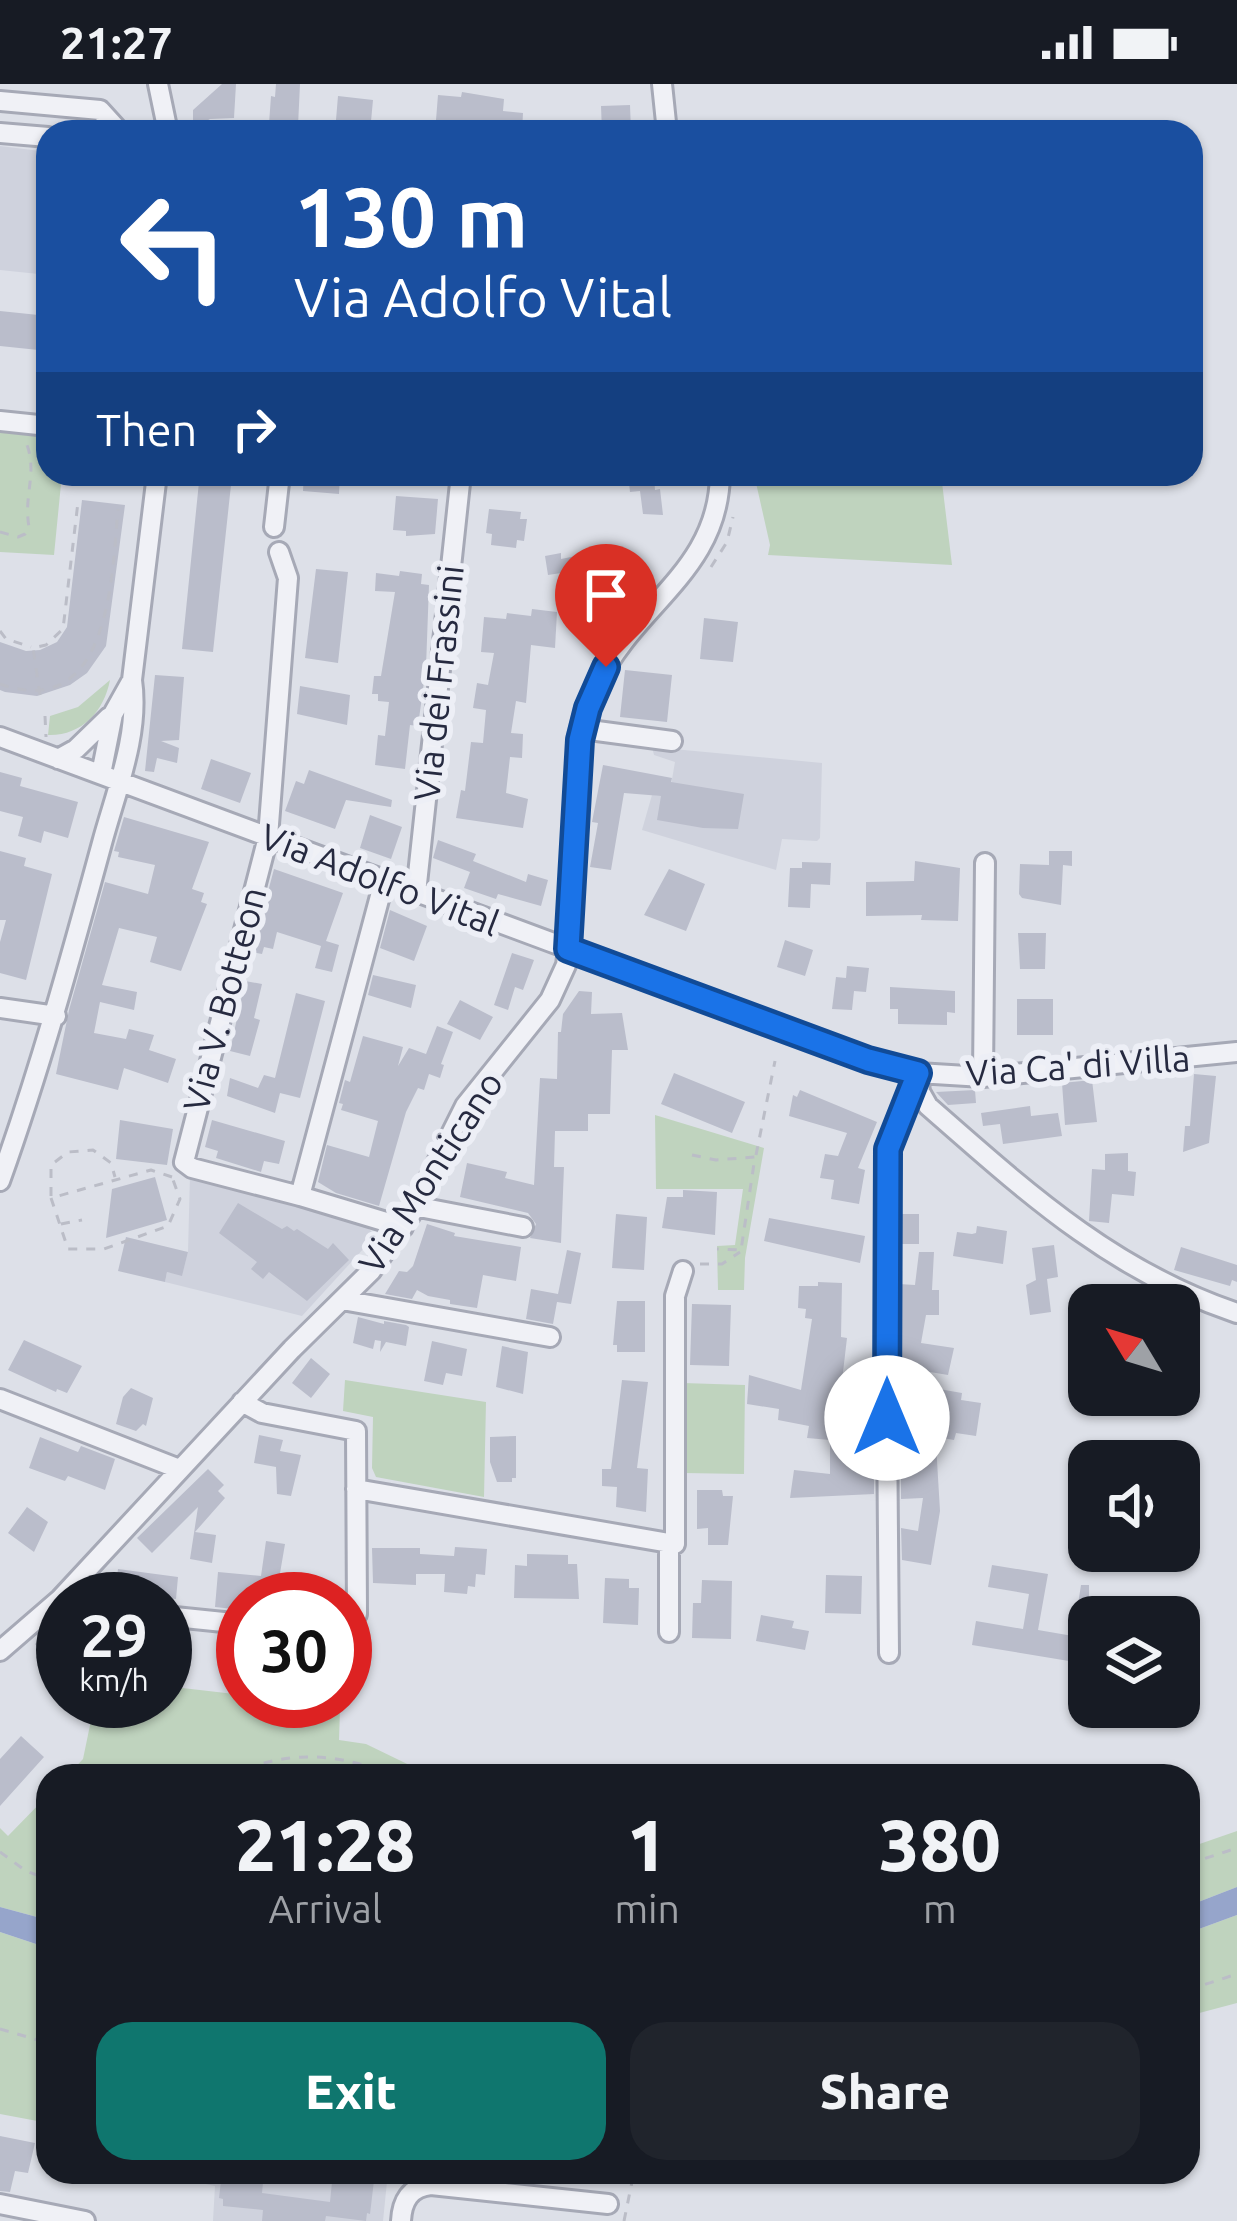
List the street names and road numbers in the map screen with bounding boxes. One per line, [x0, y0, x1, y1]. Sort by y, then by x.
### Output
street label: Via dei Frassini [405, 563, 471, 803]
street label: Via Adolfo Vital [255, 815, 505, 943]
street label: Via V. Botteon [174, 882, 274, 1116]
street label: Via Ca' di Villa [964, 1037, 1192, 1093]
street label: Via Monticano [350, 1064, 510, 1280]

